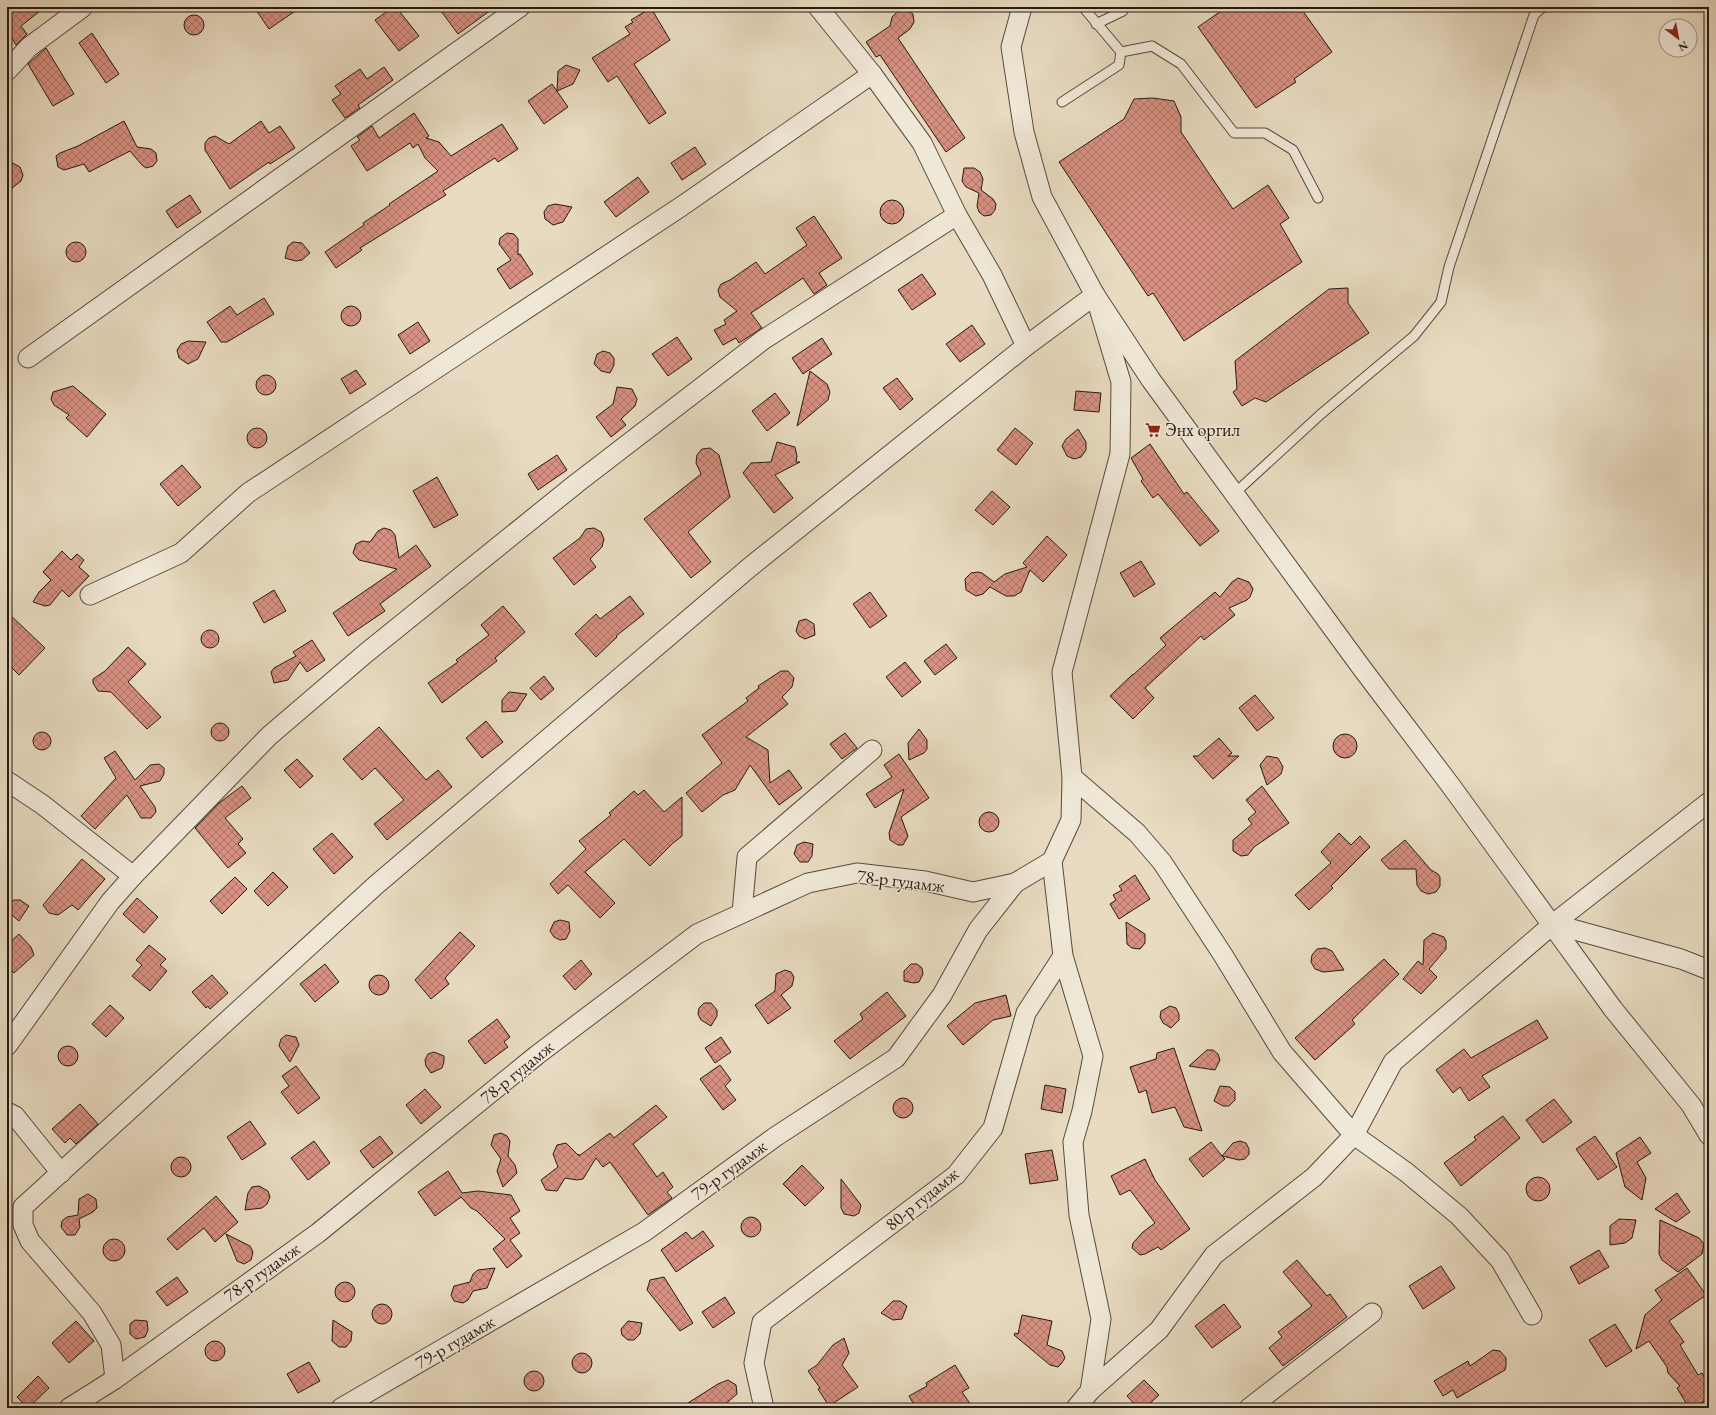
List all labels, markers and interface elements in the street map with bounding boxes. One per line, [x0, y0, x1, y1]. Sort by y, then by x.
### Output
north arrow [1658, 18, 1698, 58]
text: N [1676, 38, 1691, 55]
place label: Энх оргил [1165, 418, 1241, 441]
supermarket icon: Энх оргил [1144, 421, 1162, 439]
street label: 78-р гудамж [856, 864, 947, 897]
street label: 78-р гудамж [475, 1035, 558, 1108]
street label: 79-р гудамж [686, 1134, 771, 1205]
street label: 80-р гудамж [880, 1162, 963, 1235]
street label: 78-р гудамж [219, 1237, 305, 1306]
street label: 79-р гудамж [411, 1309, 499, 1374]

